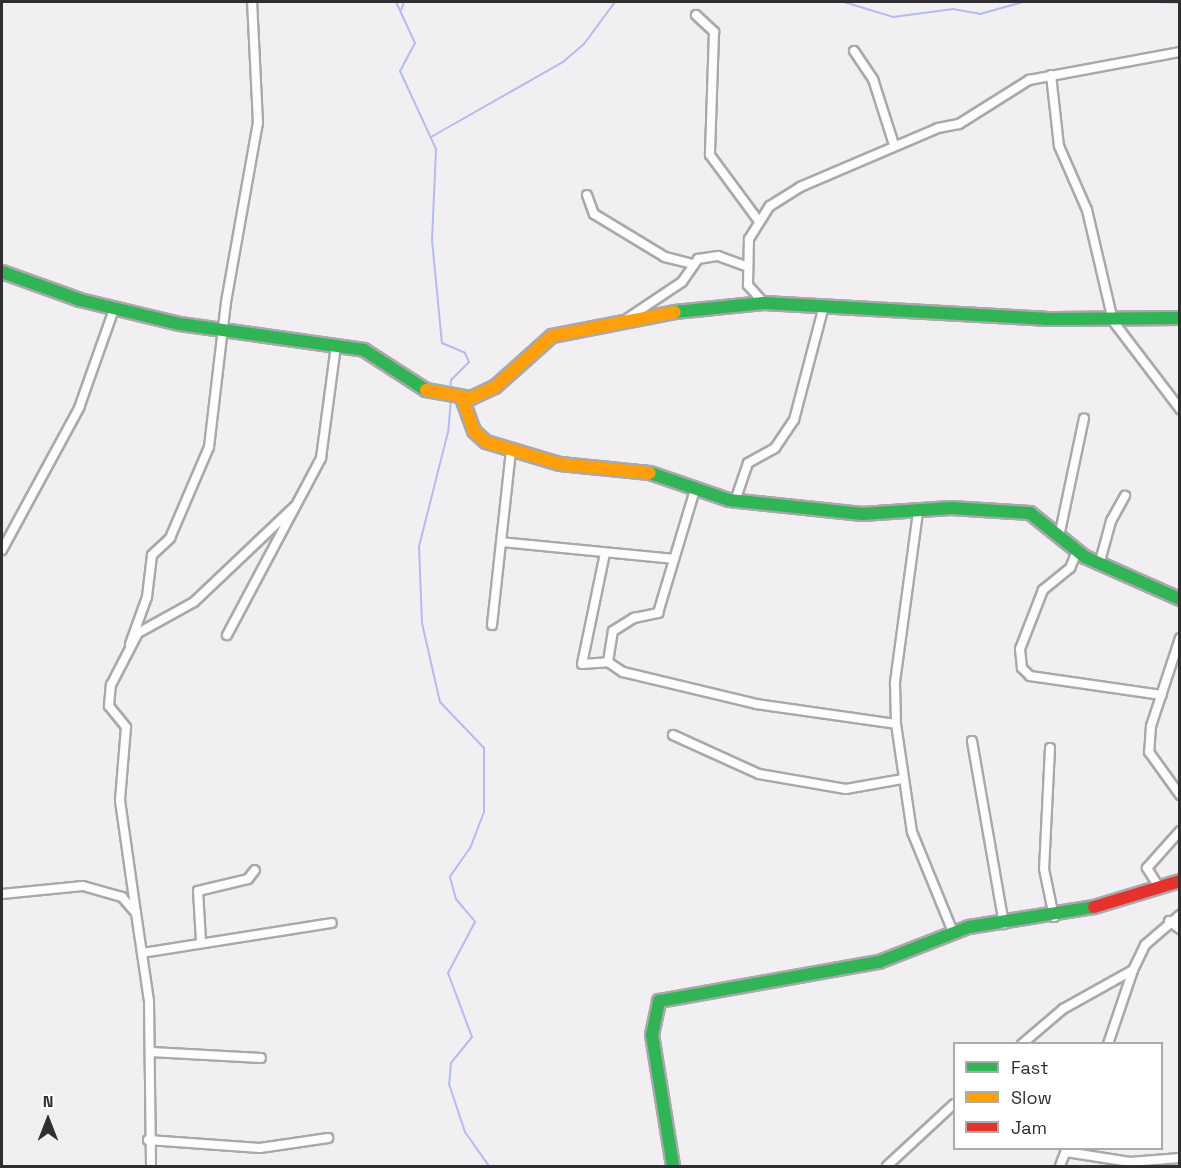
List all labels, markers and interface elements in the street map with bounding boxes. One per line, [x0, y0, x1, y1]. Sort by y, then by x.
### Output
legend [953, 1042, 1163, 1150]
text: Fast [1011, 1056, 1048, 1079]
text: Slow [1011, 1086, 1052, 1109]
north arrow [18, 1090, 78, 1150]
text: N [43, 1091, 53, 1112]
text: Jam [1011, 1116, 1047, 1139]

